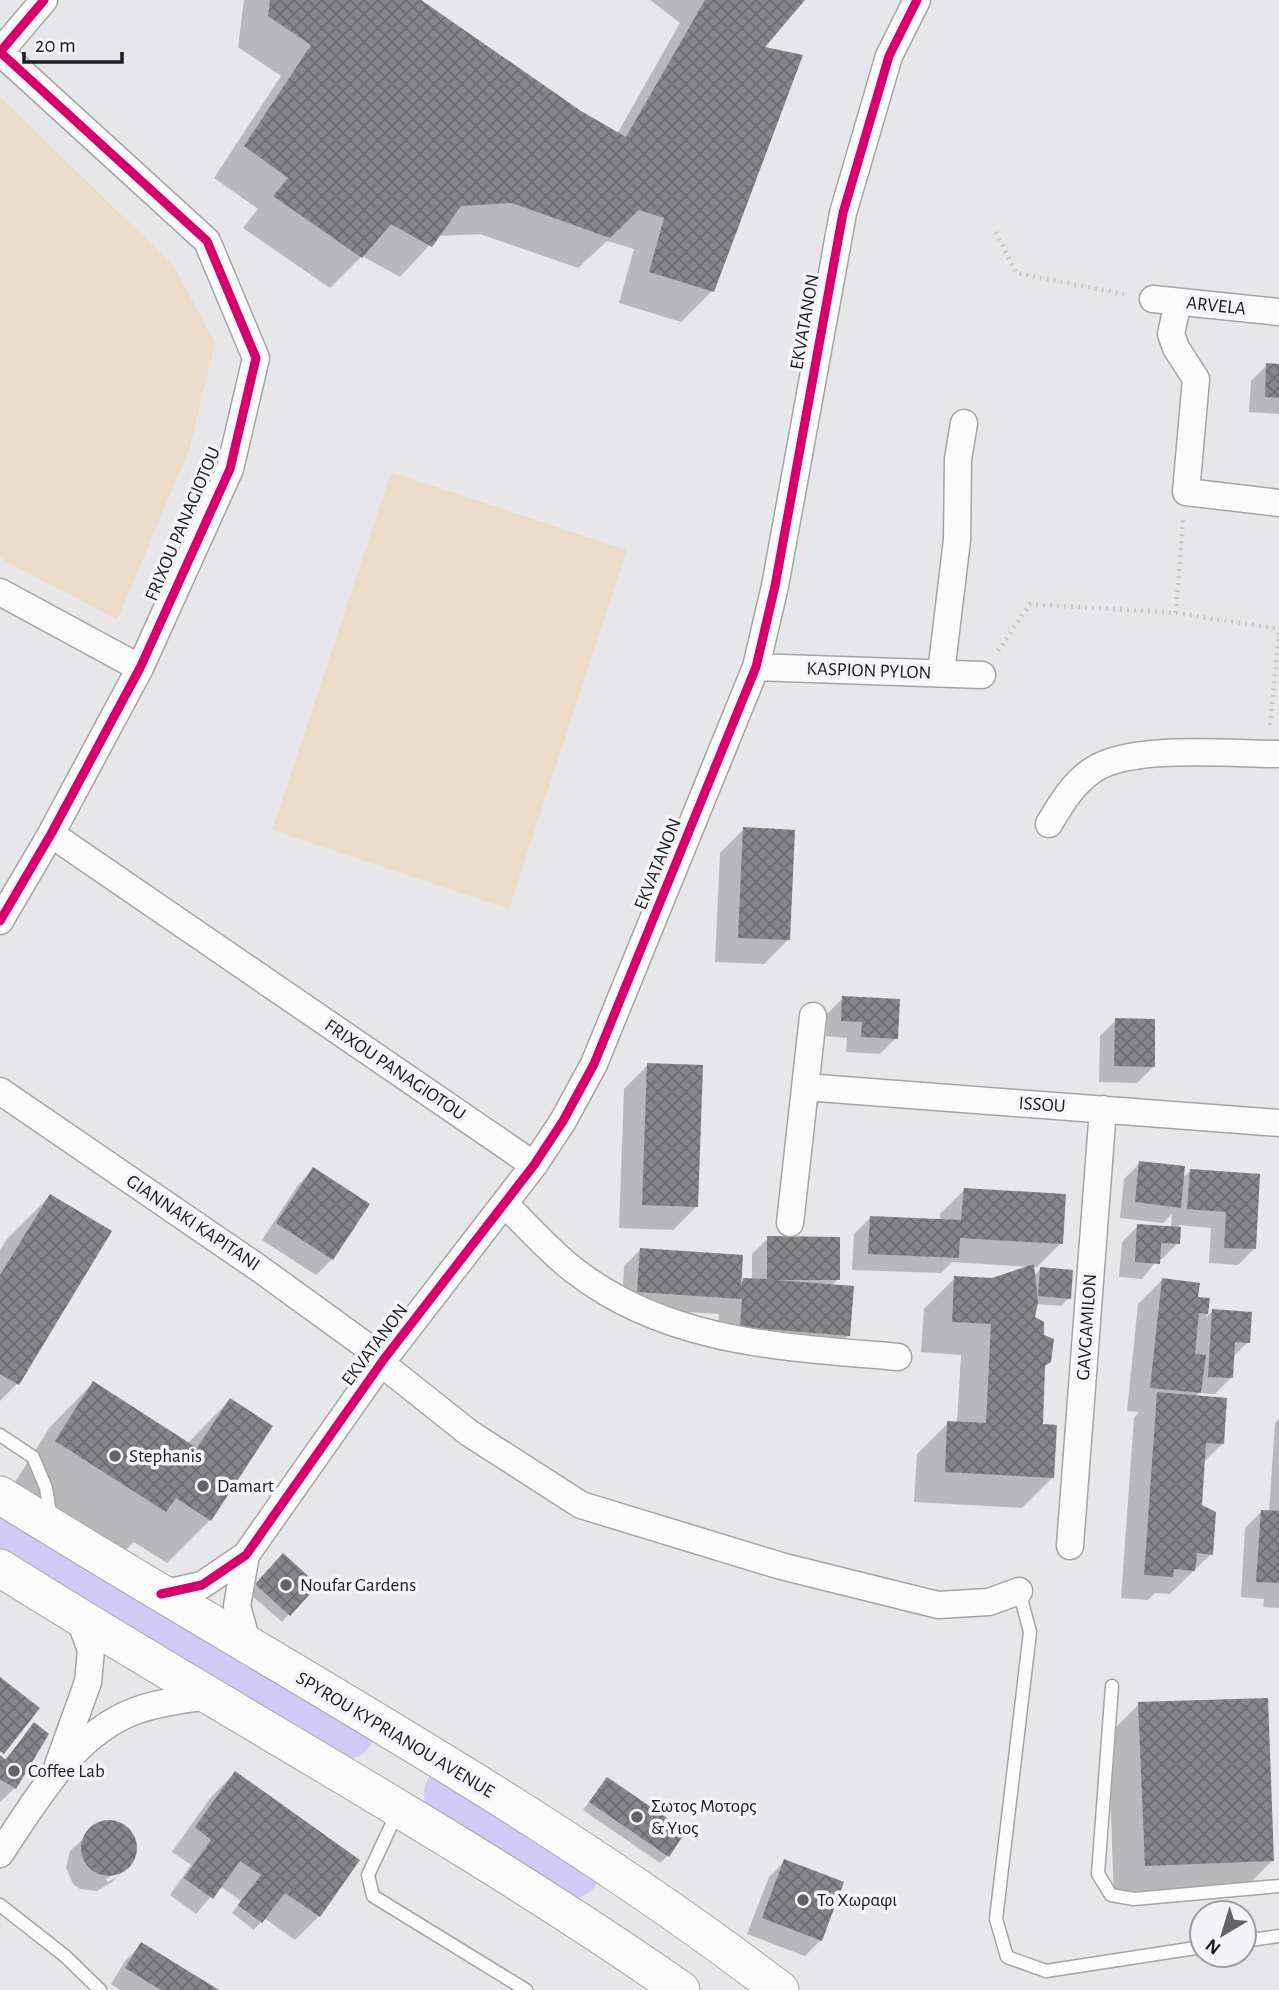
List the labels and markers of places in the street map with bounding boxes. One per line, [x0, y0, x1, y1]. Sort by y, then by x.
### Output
place label: Stephanis [129, 1447, 202, 1466]
marker: Stephanis [107, 1448, 123, 1464]
place label: Damart [217, 1477, 274, 1496]
marker: Damart [195, 1478, 211, 1494]
place label: Noufar Gardens [300, 1576, 416, 1595]
marker: Noufar Gardens [278, 1577, 294, 1593]
place label: Coffee Lab [28, 1762, 105, 1781]
marker: Coffee Lab [6, 1763, 22, 1779]
place label: Σωτος Μοτορς & Υιος [651, 1797, 757, 1838]
marker: Σωτος Μοτορς & Υιος [629, 1809, 645, 1825]
place label: Το Χωραφι [817, 1891, 897, 1910]
marker: Το Χωραφι [795, 1892, 811, 1908]

